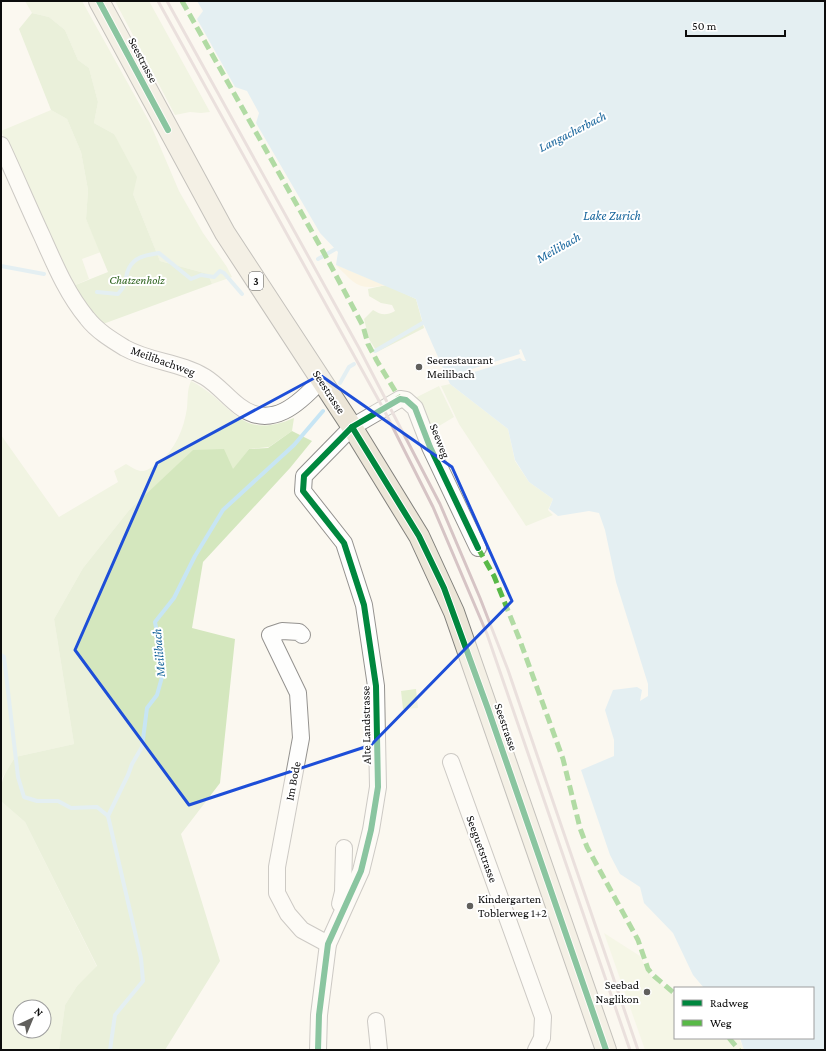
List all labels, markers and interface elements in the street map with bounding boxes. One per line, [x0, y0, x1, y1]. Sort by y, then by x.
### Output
scale bar [686, 12, 785, 38]
text: 50 m [692, 19, 717, 33]
street label: Seestrasse [125, 35, 161, 85]
water label: Langacherbach [536, 108, 609, 155]
water label: Lake Zurich [583, 208, 641, 223]
water label: Meilibach [533, 229, 583, 267]
road number: 3 [249, 272, 263, 290]
park label: Chatzenholz [109, 273, 165, 287]
street label: Meilibachweg [129, 343, 197, 379]
place label: Seerestaurant Meilibach [427, 353, 494, 381]
marker: Seerestaurant Meilibach [414, 362, 424, 372]
street label: Seestrasse [310, 368, 348, 416]
street label: Seeweg [427, 422, 453, 460]
water label: Meilibach [149, 628, 168, 679]
street label: Alte Landstrasse [358, 686, 374, 764]
street label: Seestrasse [491, 701, 521, 753]
street label: Im Bode [282, 760, 304, 802]
street label: Seeguetstrasse [463, 814, 501, 884]
place label: Kindergarten Toblerweg 1+2 [478, 892, 547, 920]
marker: Kindergarten Toblerweg 1+2 [465, 901, 475, 911]
place label: Seebad Naglikon [595, 978, 640, 1006]
marker: Seebad Naglikon [642, 987, 652, 997]
legend [674, 987, 814, 1039]
text: Radweg [710, 996, 748, 1010]
north arrow [12, 999, 52, 1039]
text: N [32, 1005, 46, 1019]
text: Weg [710, 1016, 732, 1030]

